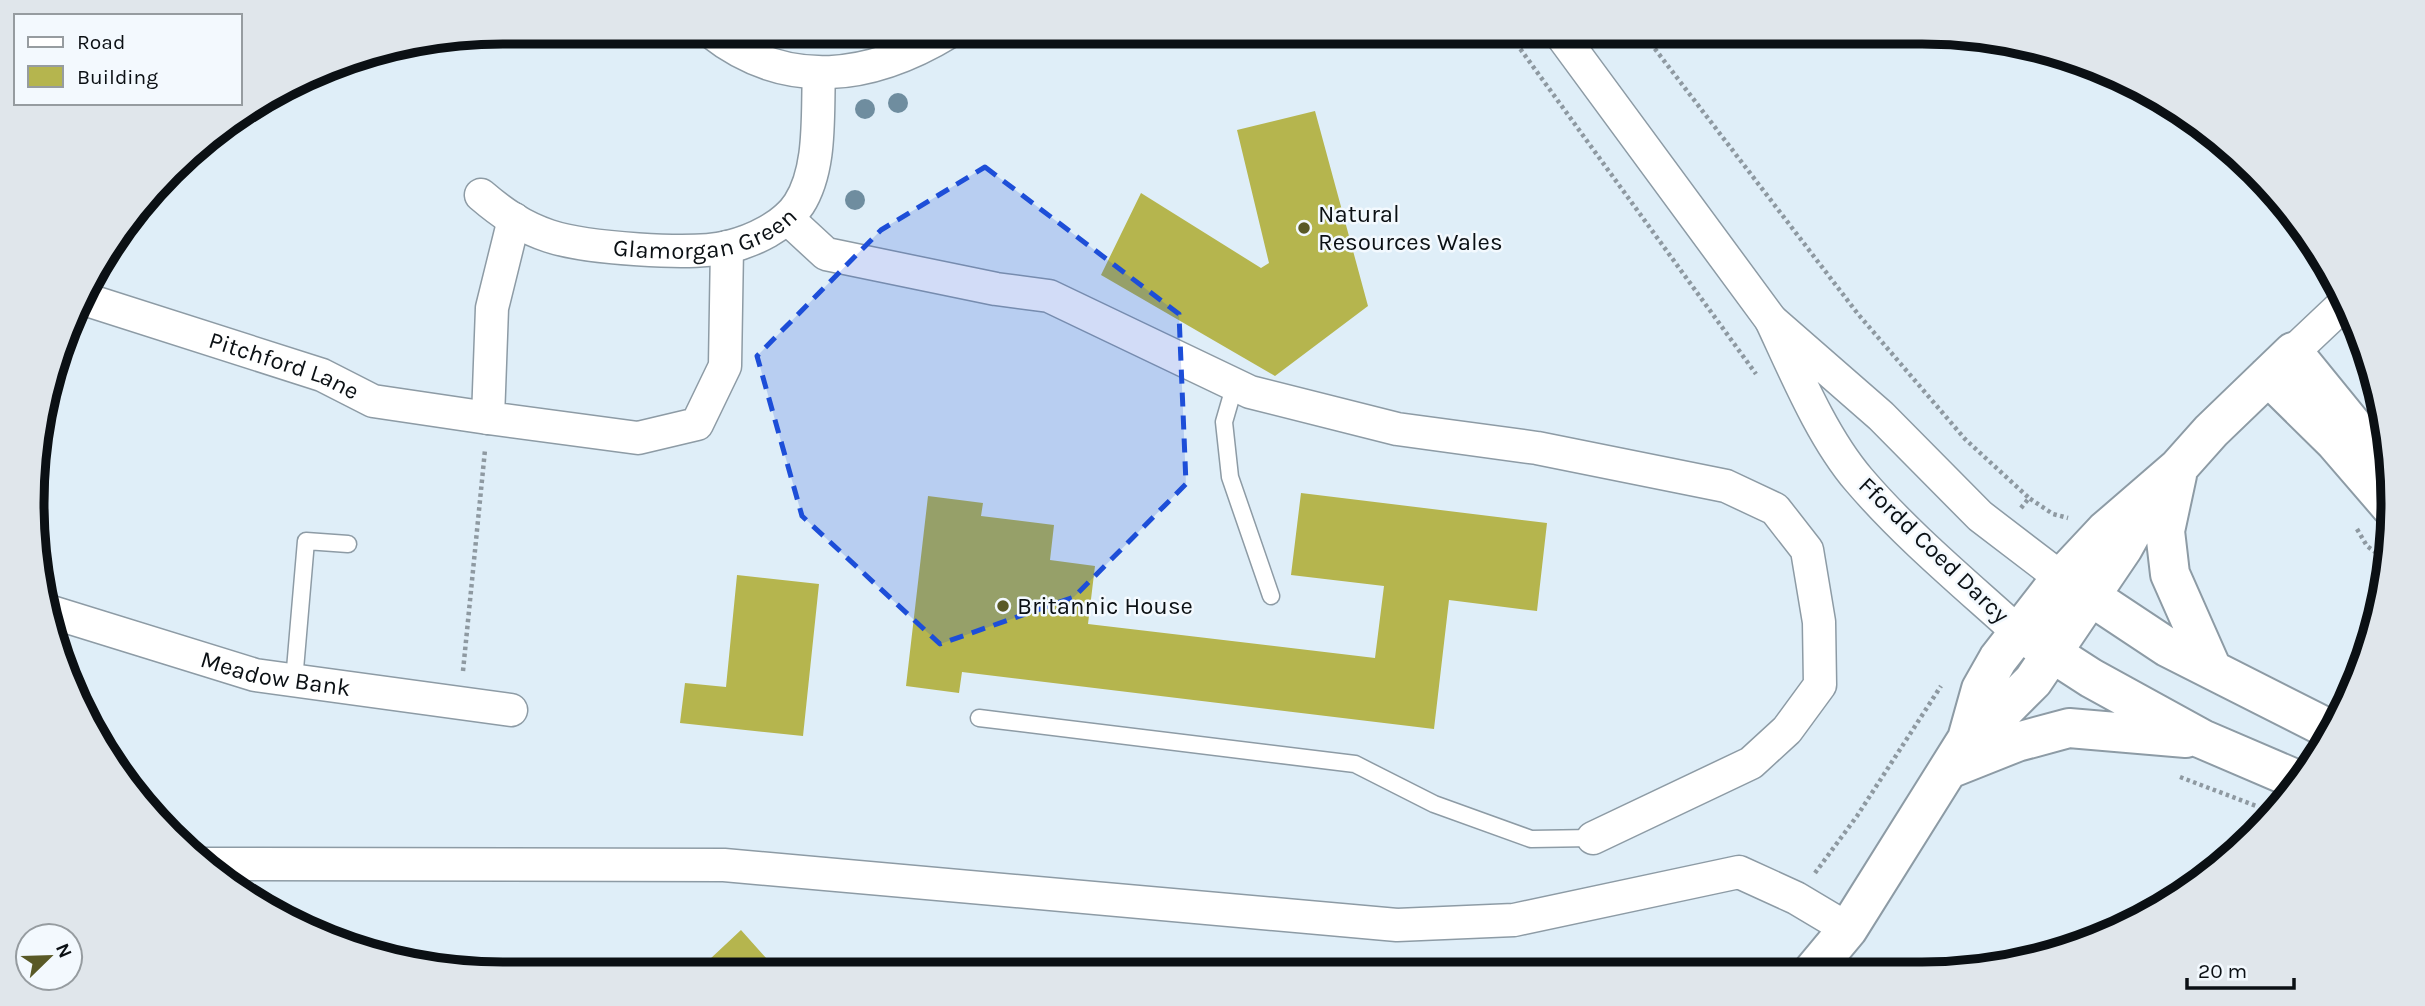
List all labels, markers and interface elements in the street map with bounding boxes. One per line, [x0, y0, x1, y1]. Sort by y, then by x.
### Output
legend [14, 14, 242, 105]
text: Road [77, 30, 125, 54]
text: Building [77, 65, 158, 89]
place label: Natural Resources Wales [1318, 200, 1503, 256]
street label: Glamorgan Green [612, 202, 802, 265]
marker: Natural Resources Wales [1296, 220, 1312, 236]
street label: Pitchford Lane [206, 326, 364, 406]
street label: Ffordd Coed Darcy [1853, 471, 2015, 629]
place label: Britannic House [1017, 592, 1193, 620]
marker: Britannic House [995, 598, 1011, 614]
street label: Meadow Bank [197, 645, 352, 702]
north arrow [14, 922, 84, 992]
text: N [51, 940, 77, 961]
scale bar [2187, 946, 2294, 990]
text: 20 m [2198, 959, 2247, 983]

